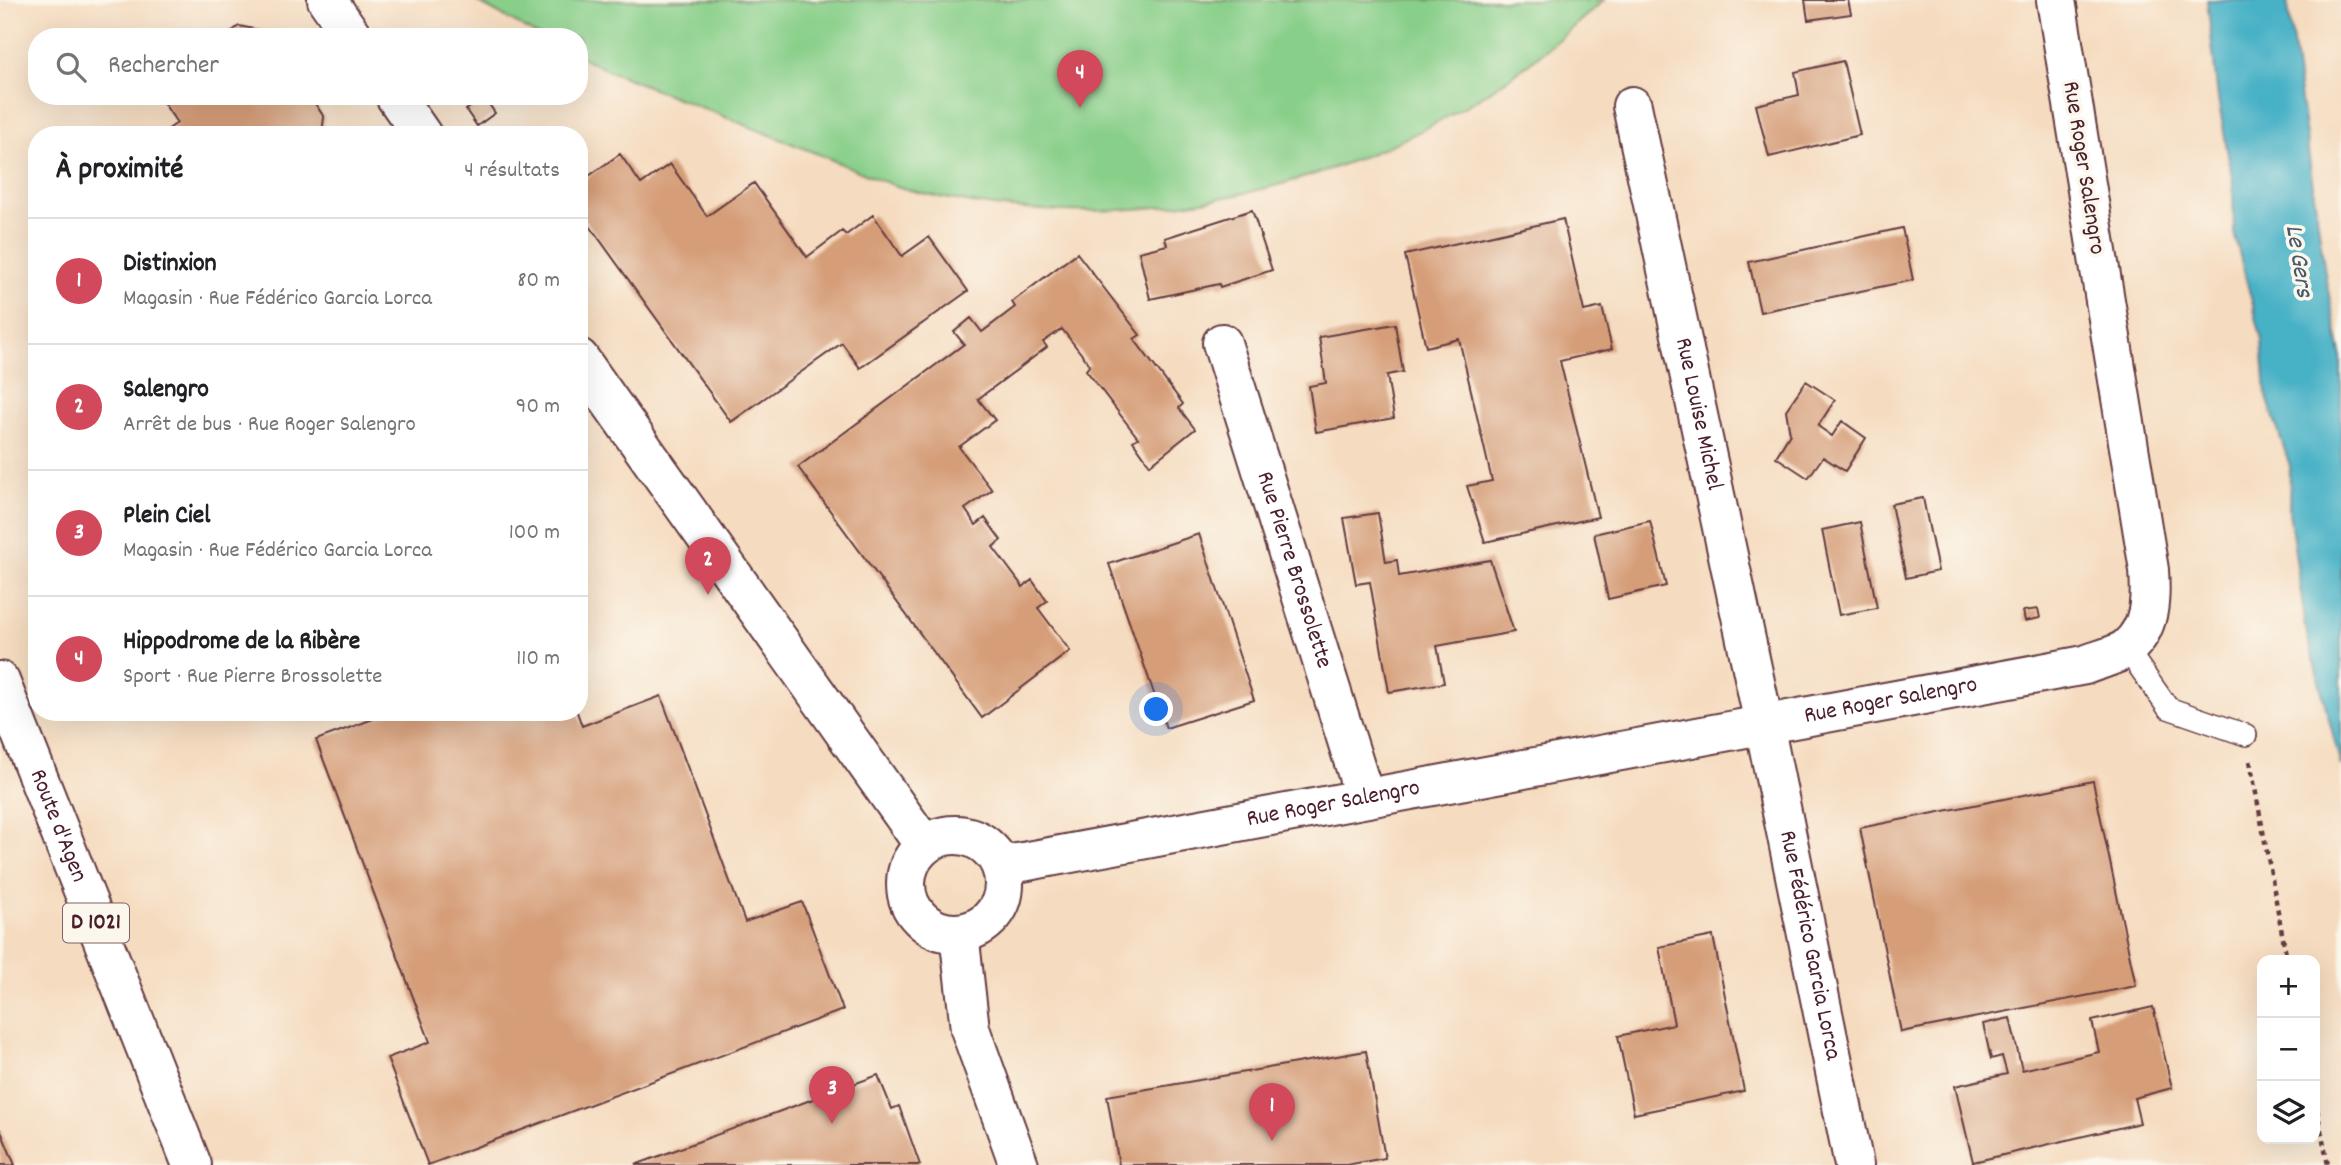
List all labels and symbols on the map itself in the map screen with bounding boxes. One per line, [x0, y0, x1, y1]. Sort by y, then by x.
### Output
pin: 4 [1057, 50, 1103, 108]
street label: Rue Roger Salengro [2053, 79, 2113, 257]
water label: Le Gers [2274, 222, 2322, 301]
street label: Rue Louise Michel [1665, 335, 1731, 494]
street label: Rue Pierre Brossolette [1247, 467, 1340, 673]
pin: 2 [685, 537, 731, 595]
street label: Rue Roger Salengro [1802, 668, 1980, 734]
your location [1139, 692, 1173, 726]
street label: Route d'Agen [20, 764, 95, 888]
street label: Rue Roger Salengro [1244, 772, 1423, 837]
street label: Rue Fédérico Garcia Lorca [1769, 828, 1849, 1064]
road number: D 1021 [63, 904, 129, 942]
pin: 3 [809, 1066, 855, 1124]
pin: 1 [1249, 1083, 1295, 1141]

